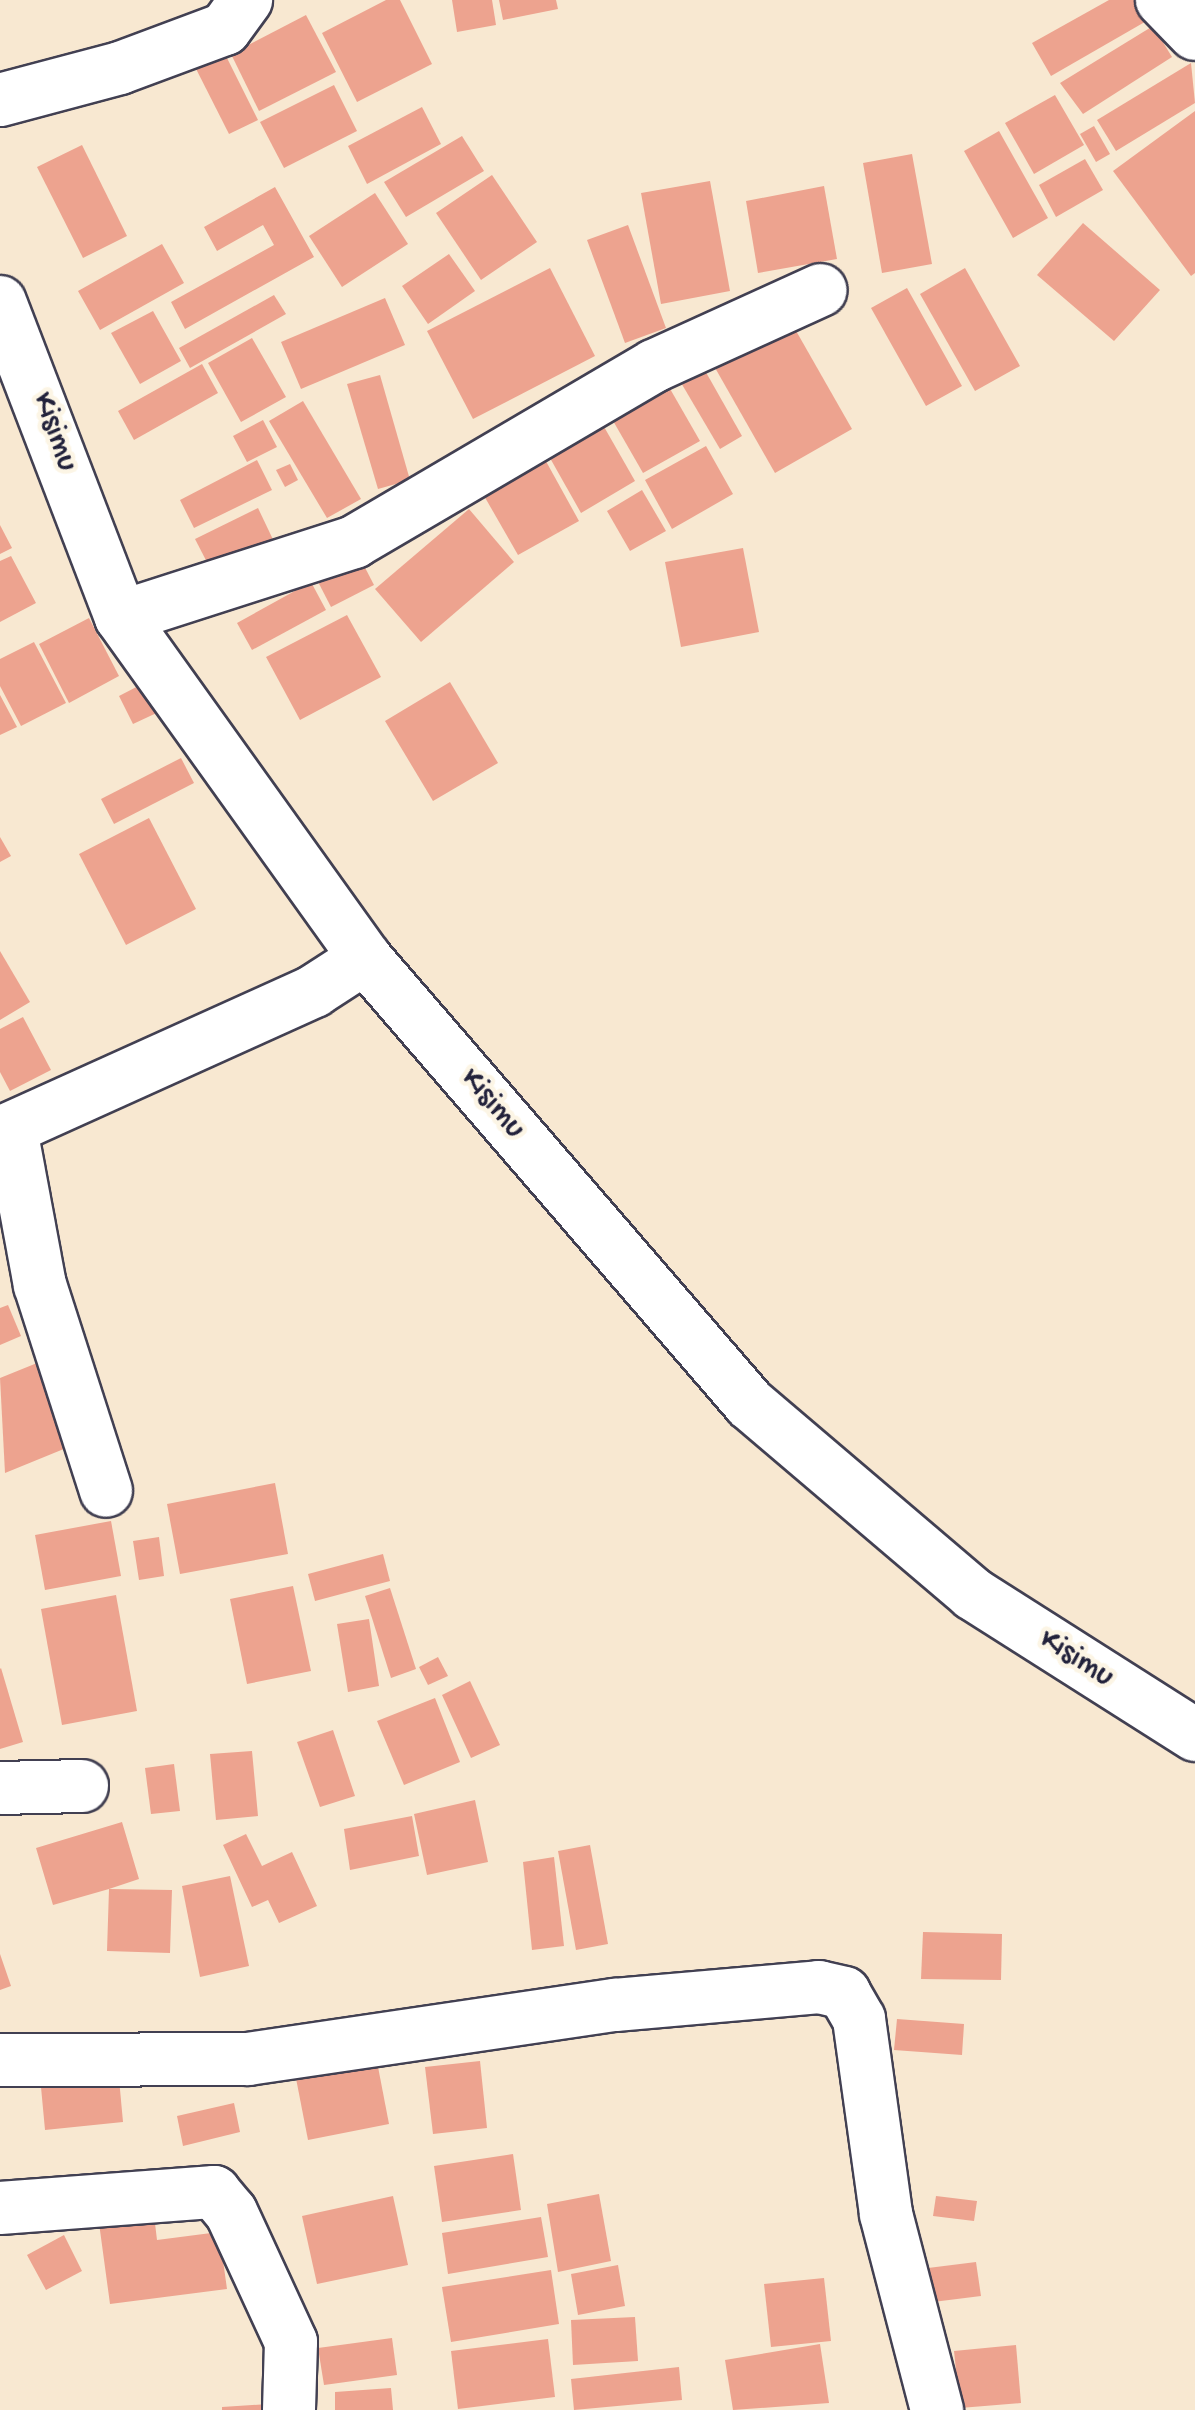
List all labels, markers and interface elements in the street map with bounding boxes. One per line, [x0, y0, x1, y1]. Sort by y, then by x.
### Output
street label: Kisimu [22, 387, 86, 477]
street label: Kisimu [451, 1061, 533, 1147]
street label: Kisimu [1031, 1621, 1121, 1697]

